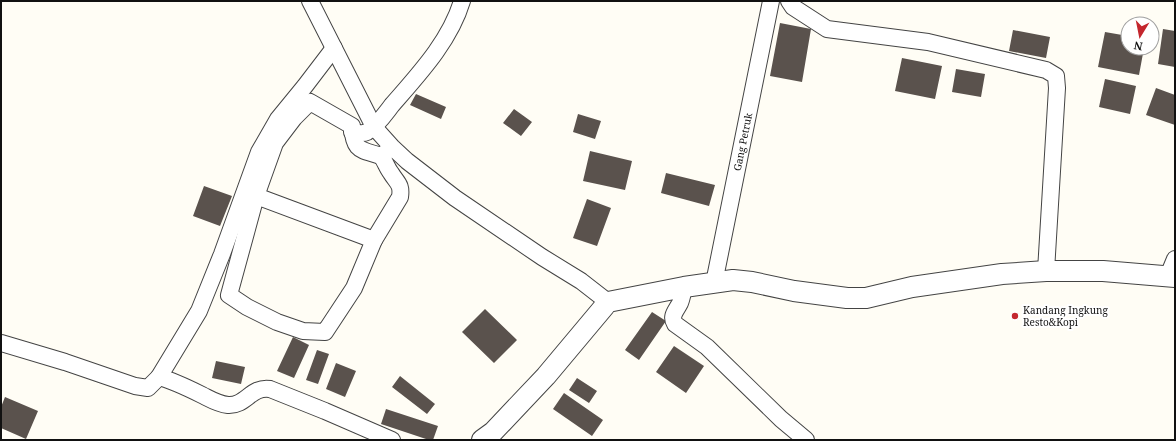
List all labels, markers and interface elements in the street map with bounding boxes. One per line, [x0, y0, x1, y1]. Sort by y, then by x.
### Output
north arrow [1120, 16, 1160, 56]
text: N [1132, 38, 1144, 54]
street label: Gang Petruk [730, 111, 755, 172]
place label: Kandang Ingkung Resto&Kopi [1023, 303, 1108, 329]
marker: Kandang Ingkung Resto&Kopi [1010, 311, 1020, 321]

